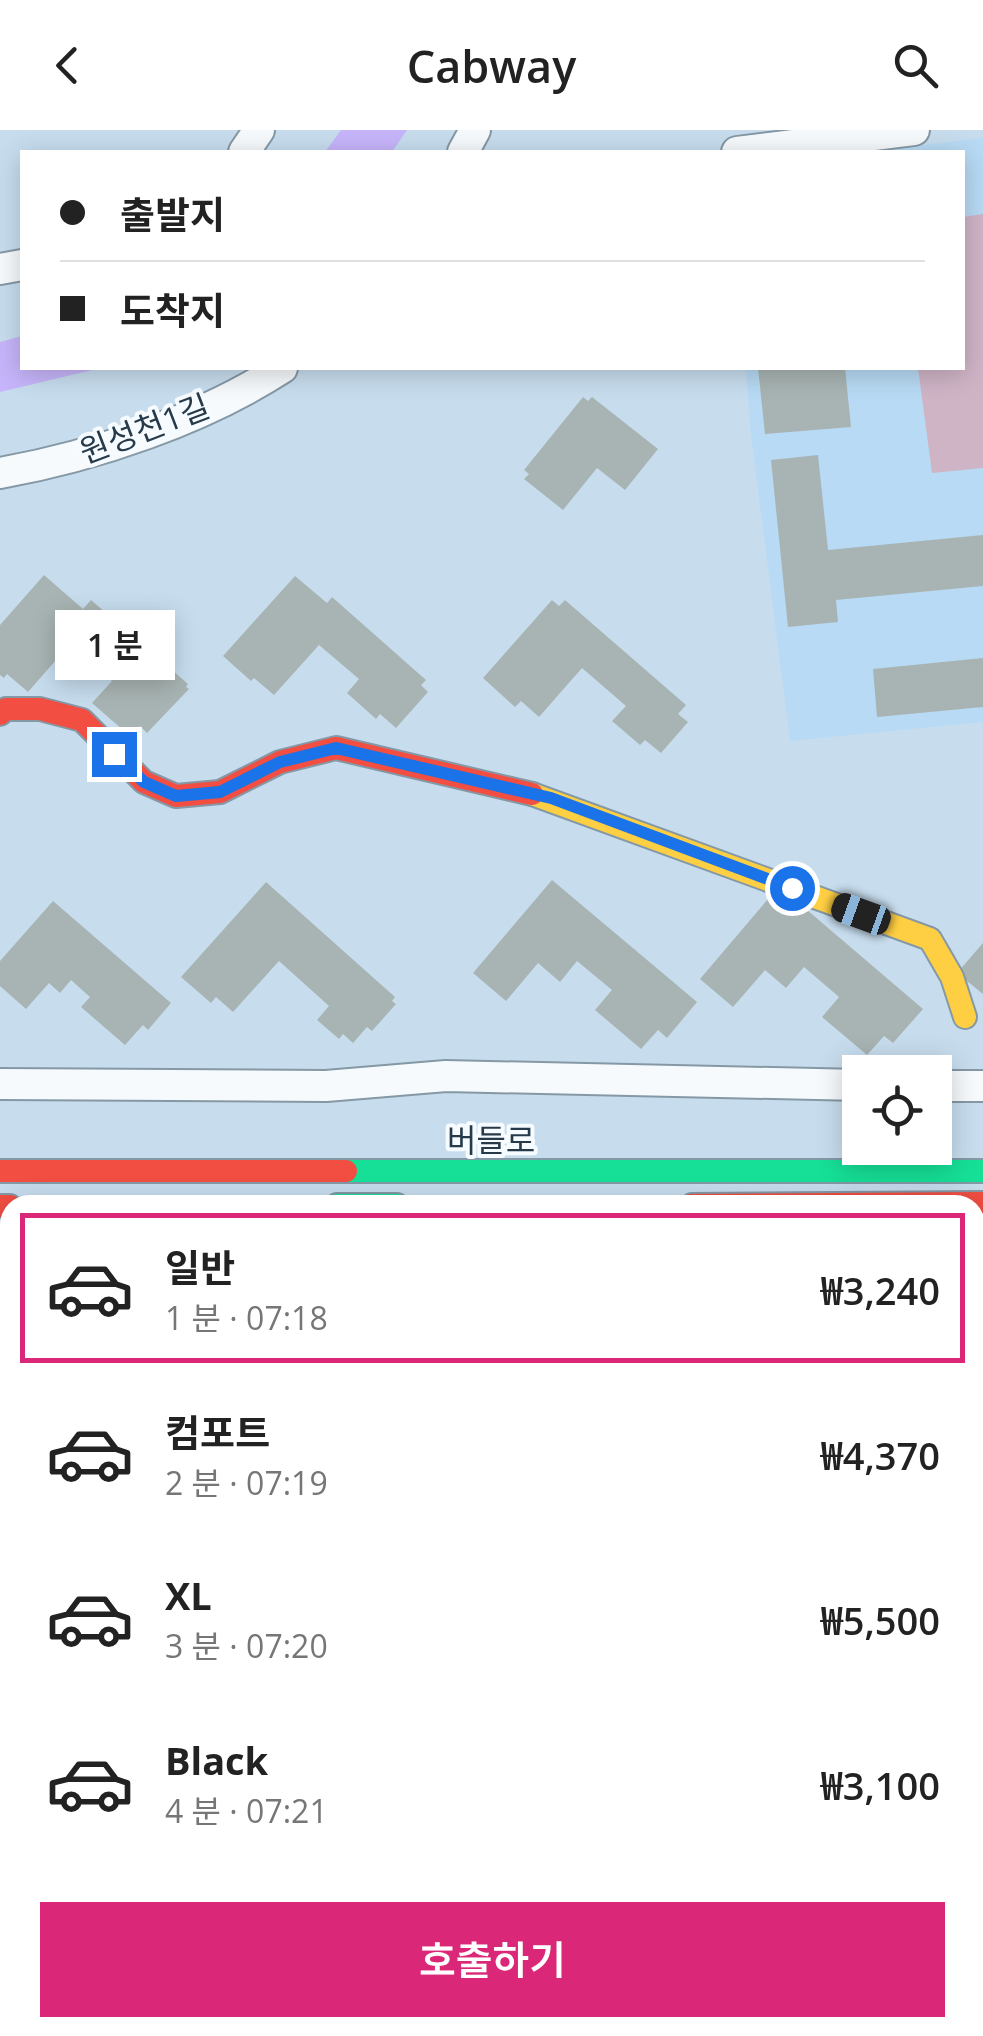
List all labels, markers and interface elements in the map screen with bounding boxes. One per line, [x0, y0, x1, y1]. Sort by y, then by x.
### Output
text: Cabway [407, 35, 576, 96]
icon: back [40, 38, 95, 93]
icon: search [888, 38, 943, 93]
text: 출발지 [120, 188, 225, 240]
text: 도착지 [120, 284, 225, 336]
street label: 원성천1길 [73, 384, 215, 472]
callout: 1 분 [54, 609, 174, 679]
text: 1 분 [87, 623, 143, 666]
route end [92, 732, 137, 777]
route start [770, 866, 815, 911]
car [828, 890, 894, 938]
map controls [842, 1055, 952, 1165]
button: locate [842, 1055, 952, 1165]
street label: 버들로 [447, 1118, 535, 1161]
text: 일반 [165, 1241, 235, 1293]
icon: car [45, 1243, 135, 1333]
text: ₩3,240 [821, 1264, 940, 1316]
text: 1 분 · 07:18 [165, 1296, 328, 1339]
text: 컴포트 [165, 1406, 270, 1458]
icon: car [45, 1408, 135, 1498]
text: ₩4,370 [821, 1429, 940, 1481]
text: 2 분 · 07:19 [165, 1461, 328, 1504]
text: XL [165, 1569, 212, 1621]
icon: car [45, 1573, 135, 1663]
text: ₩5,500 [821, 1594, 940, 1646]
text: 3 분 · 07:20 [165, 1624, 328, 1667]
text: Black [165, 1734, 268, 1786]
icon: car [45, 1738, 135, 1828]
text: ₩3,100 [821, 1759, 940, 1811]
text: 4 분 · 07:21 [165, 1789, 328, 1832]
button: 호출하기 [40, 1902, 945, 2017]

